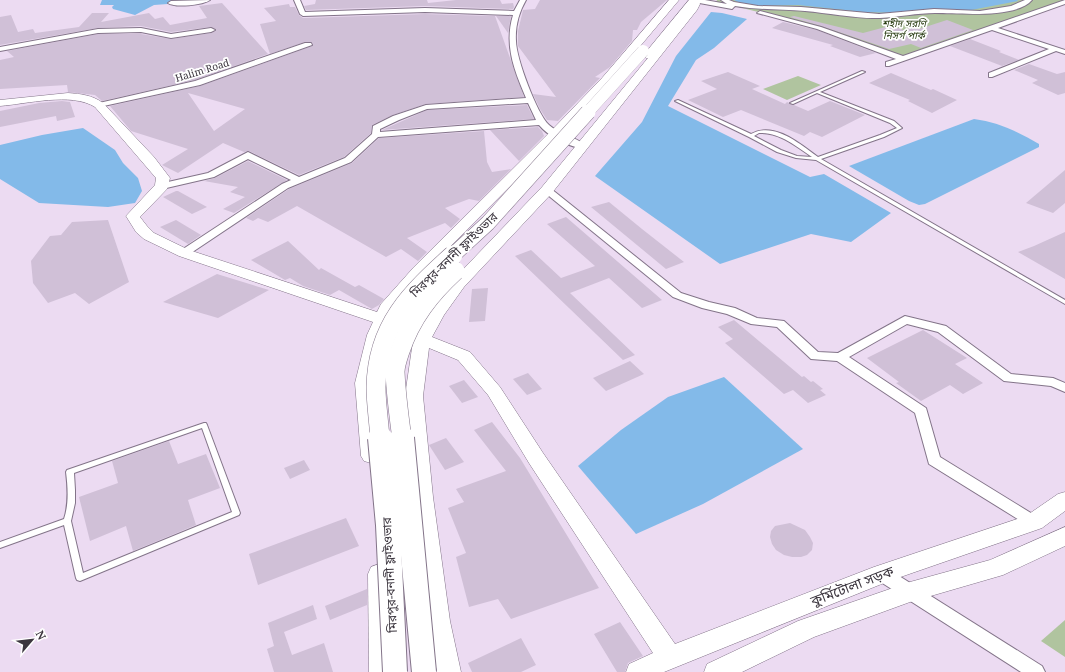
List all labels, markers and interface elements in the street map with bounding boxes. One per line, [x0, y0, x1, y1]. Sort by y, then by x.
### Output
park label: শহীদ সরণি নিসর্গ পার্ক [882, 16, 928, 42]
street label: Halim Road [173, 55, 231, 85]
street label: মিরপুর-বনানী ফ্লাইওভার [405, 208, 502, 302]
street label: মিরপুর-বনানী ফ্লাইওভার [378, 516, 401, 634]
street label: কুর্মিটোলা সড়ক [807, 561, 897, 610]
north arrow [12, 620, 52, 660]
text: N [33, 628, 50, 643]

